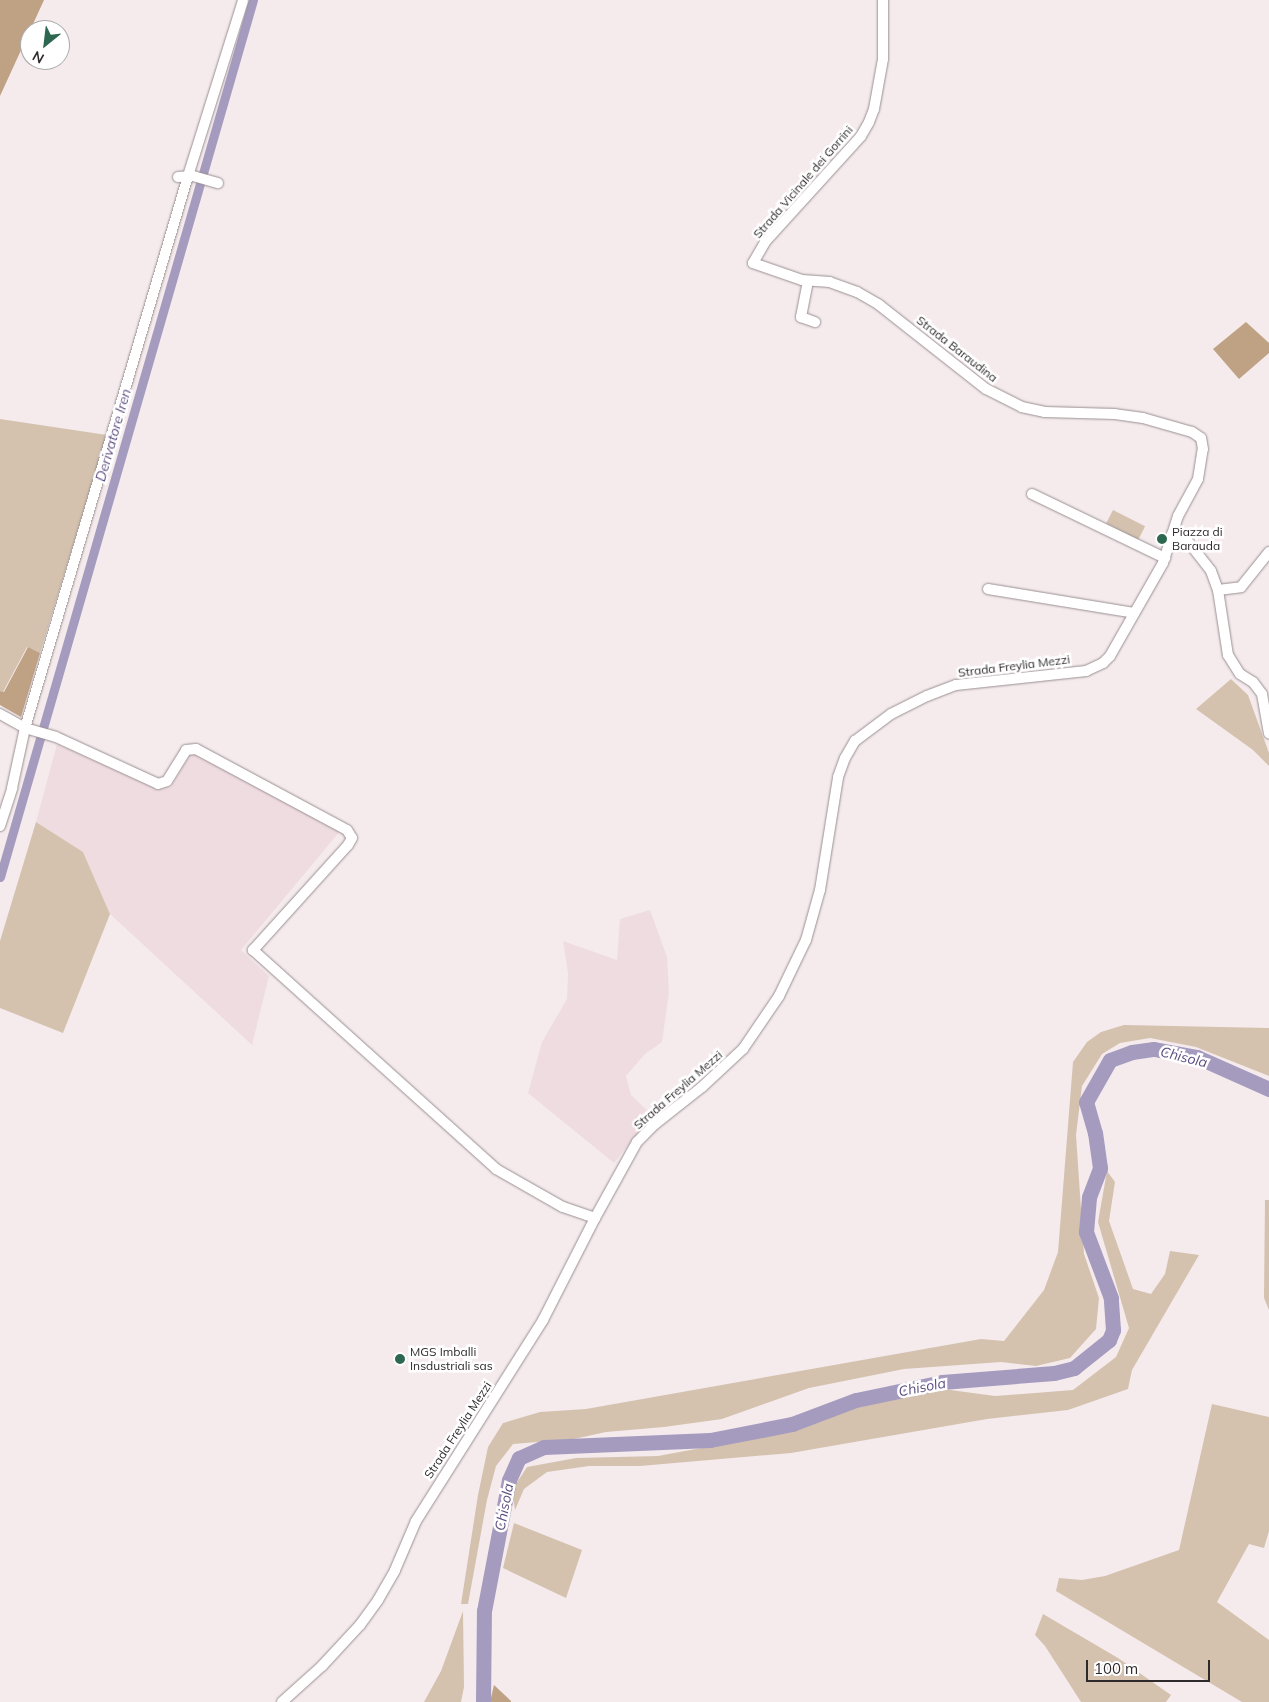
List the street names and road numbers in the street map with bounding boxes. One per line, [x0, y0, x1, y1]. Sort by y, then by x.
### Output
street label: Strada Vicinale dei Gorrini [750, 123, 856, 241]
street label: Strada Baraudina [914, 313, 1000, 385]
street label: Strada Freylia Mezzi [957, 652, 1071, 680]
street label: Strada Freylia Mezzi [631, 1048, 725, 1132]
street label: Strada Freylia Mezzi [421, 1379, 495, 1481]

